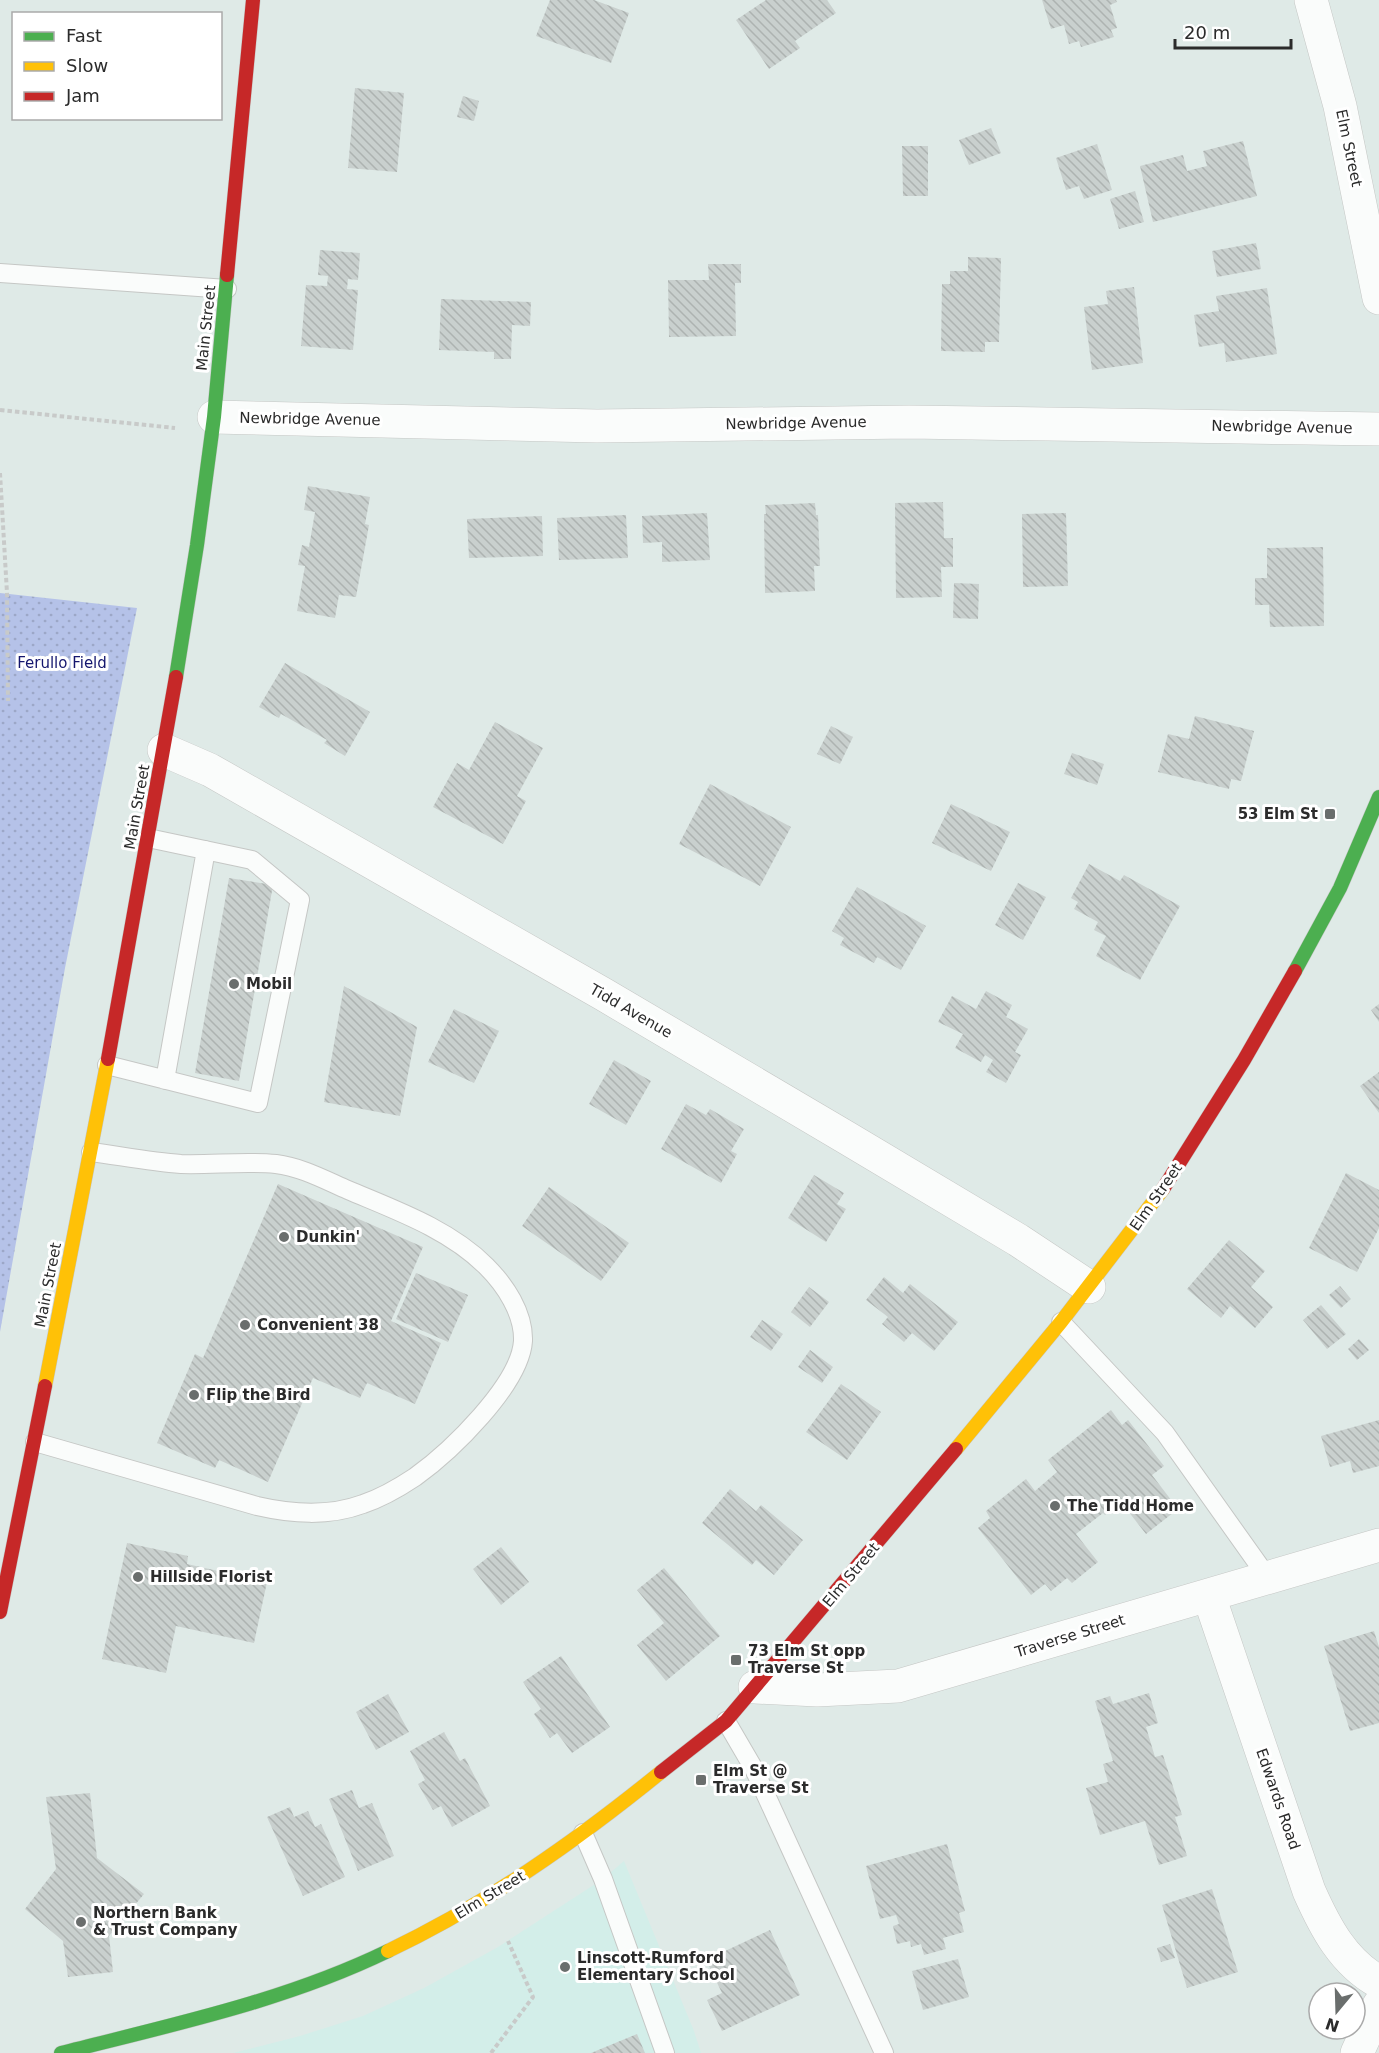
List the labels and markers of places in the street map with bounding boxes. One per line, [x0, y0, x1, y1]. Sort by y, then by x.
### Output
place label: 53 Elm St [1238, 805, 1318, 823]
marker: 53 Elm St [1323, 807, 1337, 821]
place label: Mobil [246, 975, 292, 993]
marker: Mobil [227, 977, 241, 991]
place label: Dunkin' [296, 1228, 360, 1246]
marker: Dunkin' [277, 1230, 291, 1244]
place label: Convenient 38 [257, 1316, 379, 1334]
marker: Convenient 38 [238, 1318, 252, 1332]
place label: Flip the Bird [206, 1386, 310, 1404]
marker: Flip the Bird [187, 1388, 201, 1402]
place label: The Tidd Home [1067, 1497, 1194, 1515]
marker: The Tidd Home [1048, 1499, 1062, 1513]
place label: Hillside Florist [150, 1568, 273, 1586]
marker: Hillside Florist [131, 1570, 145, 1584]
place label: 73 Elm St opp Traverse St [748, 1642, 866, 1677]
marker: 73 Elm St opp Traverse St [729, 1653, 743, 1667]
place label: Elm St @ Traverse St [713, 1762, 809, 1797]
marker: Elm St @ Traverse St [694, 1773, 708, 1787]
place label: Northern Bank & Trust Company [93, 1904, 238, 1939]
marker: Northern Bank & Trust Company [74, 1915, 88, 1929]
place label: Linscott-Rumford Elementary School [577, 1949, 735, 1984]
marker: Linscott-Rumford Elementary School [558, 1960, 572, 1974]

